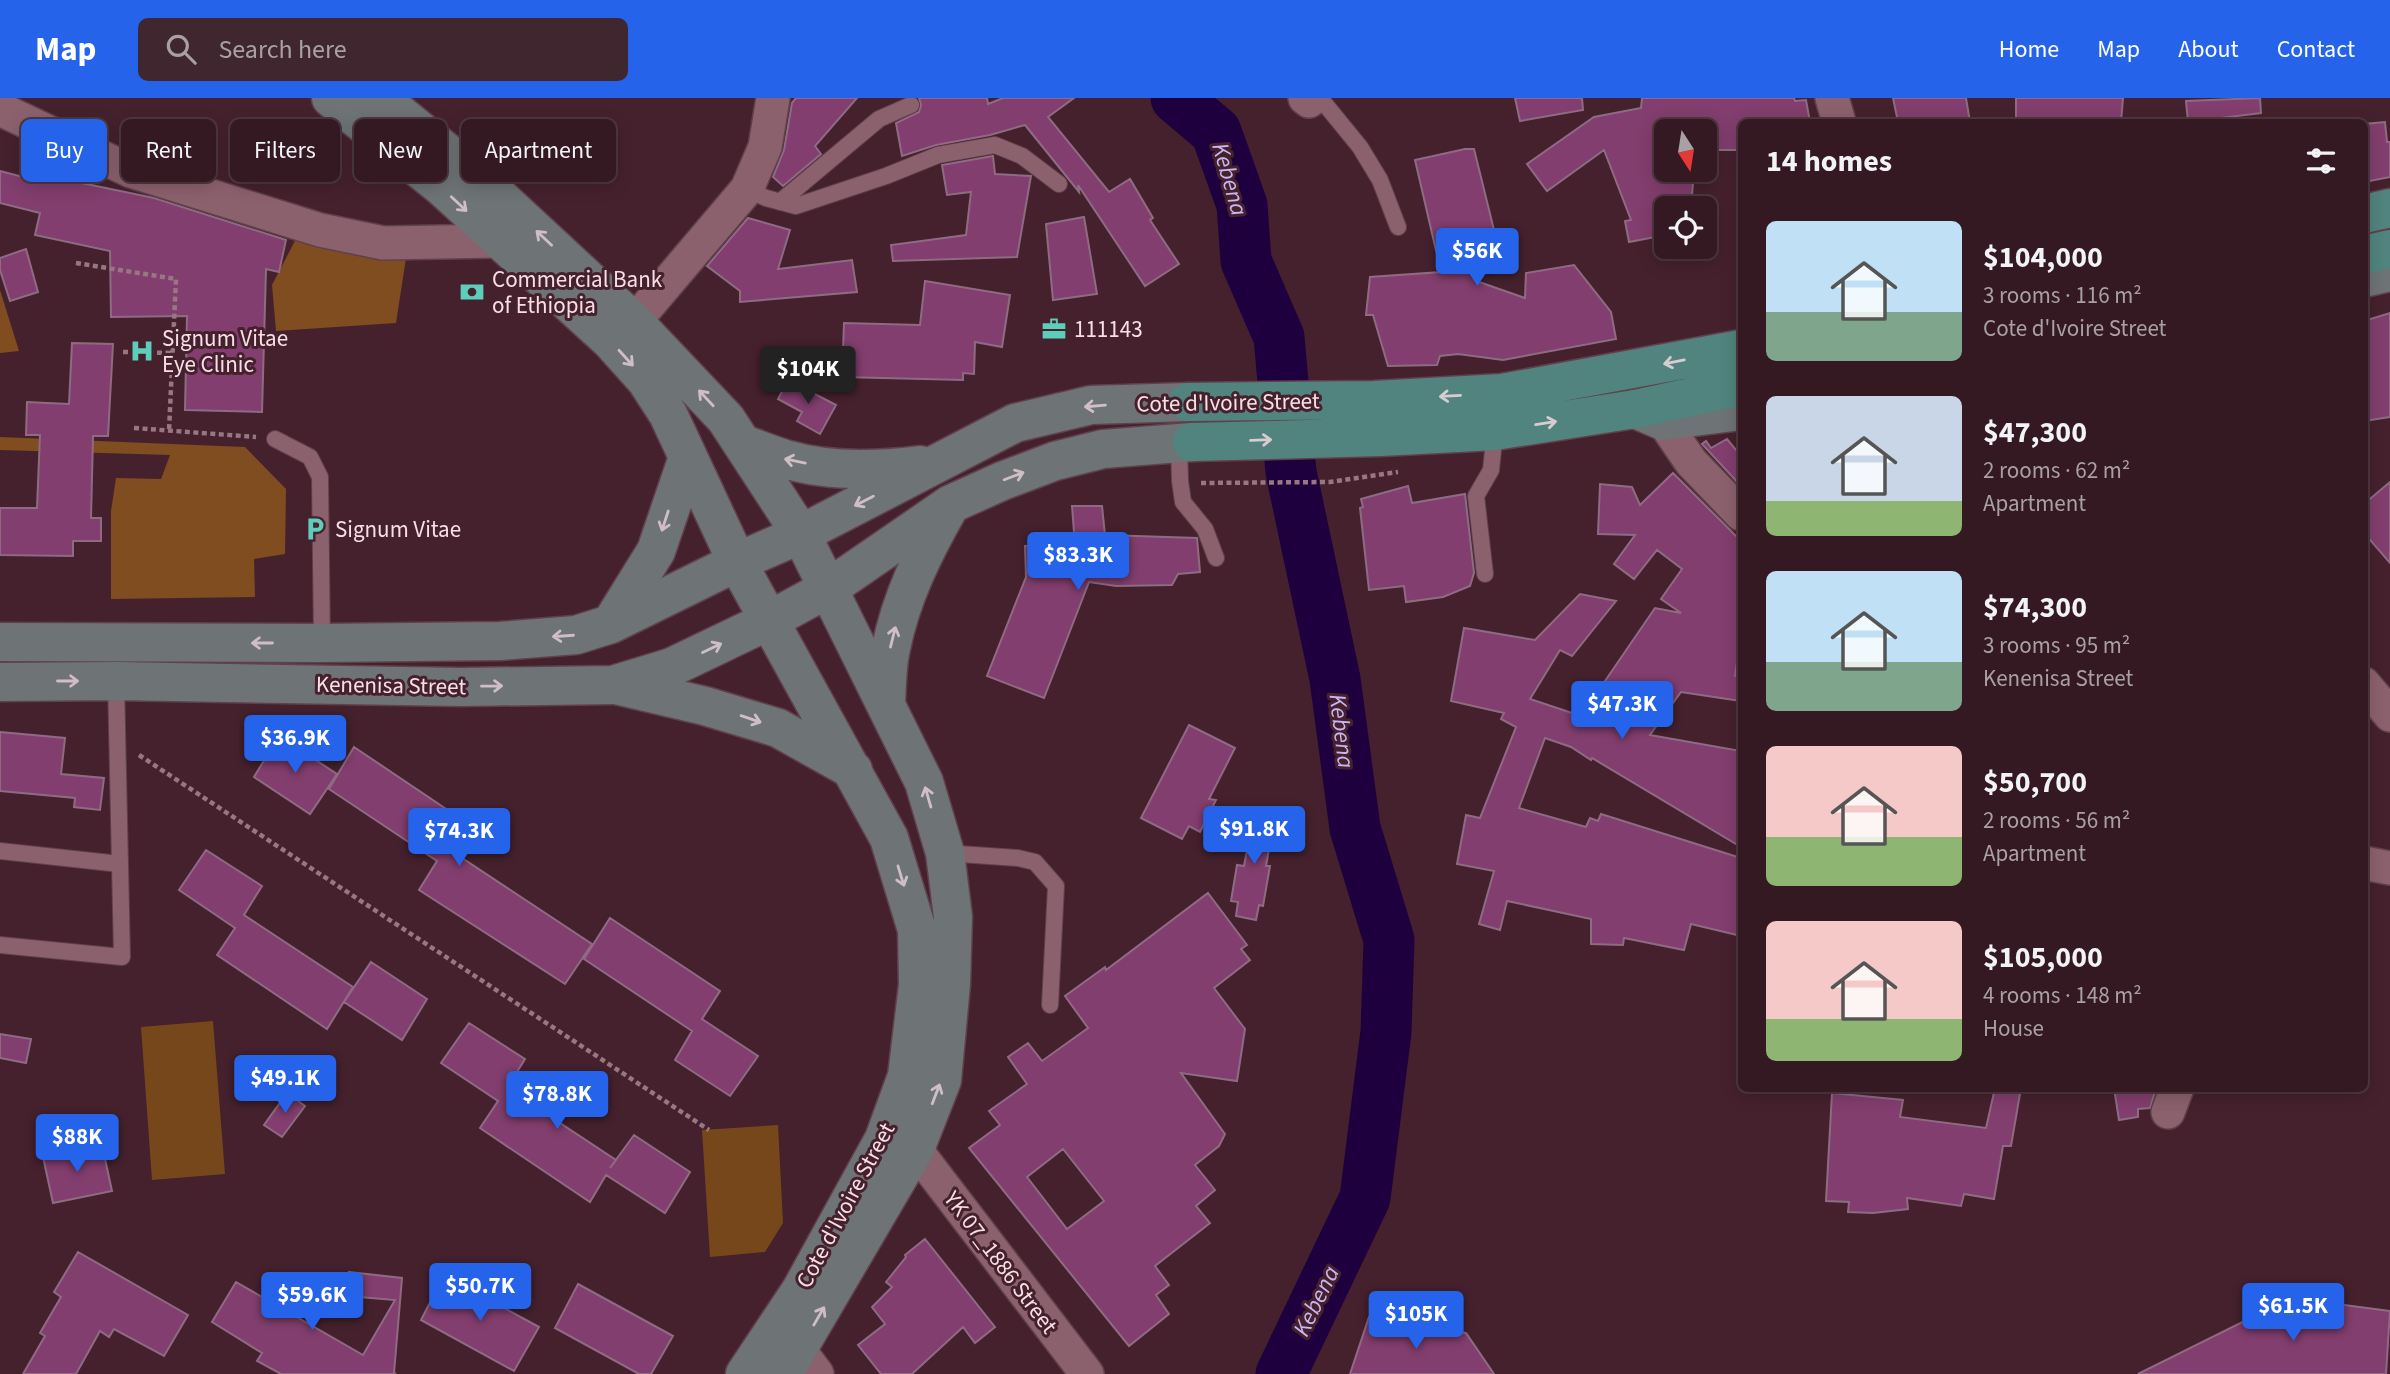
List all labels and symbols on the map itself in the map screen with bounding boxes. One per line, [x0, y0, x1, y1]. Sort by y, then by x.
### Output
north arrow [1654, 119, 1717, 182]
water label: Kebena [1202, 138, 1257, 220]
one-way arrow [450, 195, 467, 212]
pin: $56K [1436, 228, 1518, 288]
one-way arrow [536, 230, 553, 247]
place label: Commercial Bank of Ethiopia [492, 263, 663, 322]
bank icon: Commercial Bank of Ethiopia [458, 278, 486, 306]
place label: 111143 [1074, 313, 1143, 346]
office icon: 111143 [1040, 315, 1068, 343]
place label: Signum Vitae Eye Clinic [162, 322, 288, 381]
hospital icon: Signum Vitae Eye Clinic [128, 337, 156, 365]
pin: $104K [759, 346, 857, 406]
one-way arrow [618, 349, 635, 366]
one-way arrow [1663, 355, 1686, 369]
street label: Cote d'Ivoire Street [1136, 384, 1320, 421]
one-way arrow [698, 389, 714, 407]
one-way arrow [1439, 390, 1461, 403]
one-way arrow [1084, 400, 1107, 413]
one-way arrow [1534, 416, 1557, 429]
one-way arrow [1249, 434, 1272, 447]
one-way arrow [784, 453, 807, 467]
one-way arrow [1002, 469, 1024, 482]
one-way arrow [854, 495, 875, 508]
one-way arrow [658, 510, 671, 532]
place label: Signum Vitae [335, 513, 461, 546]
parking icon: Signum Vitae [301, 515, 329, 543]
pin: $83.3K [1021, 532, 1135, 592]
one-way arrow [887, 626, 900, 649]
one-way arrow [552, 630, 574, 643]
one-way arrow [251, 636, 274, 650]
one-way arrow [701, 640, 722, 654]
street label: Kenenisa Street [316, 668, 467, 703]
one-way arrow [56, 674, 79, 688]
one-way arrow [480, 680, 503, 693]
pin: $47.3K [1565, 682, 1679, 741]
water label: Kebena [1320, 692, 1363, 770]
one-way arrow [739, 714, 761, 726]
pin: $36.9K [238, 716, 352, 775]
one-way arrow [921, 786, 934, 808]
pin: $91.8K [1197, 806, 1311, 866]
pin: $74.3K [402, 808, 516, 868]
one-way arrow [895, 865, 908, 887]
pin: $49.1K [228, 1056, 342, 1115]
pin: $78.8K [500, 1072, 614, 1131]
one-way arrow [931, 1083, 944, 1105]
pin: $88K [36, 1114, 118, 1174]
street label: Cote d'Ivoire Street [788, 1116, 903, 1294]
street label: YK 07_1886 Street [935, 1183, 1065, 1341]
water label: Kebena [1284, 1260, 1349, 1342]
pin: $50.7K [423, 1264, 537, 1323]
pin: $59.6K [255, 1272, 369, 1332]
pin: $61.5K [2236, 1284, 2350, 1343]
pin: $105K [1367, 1292, 1465, 1351]
one-way arrow [812, 1306, 826, 1326]

